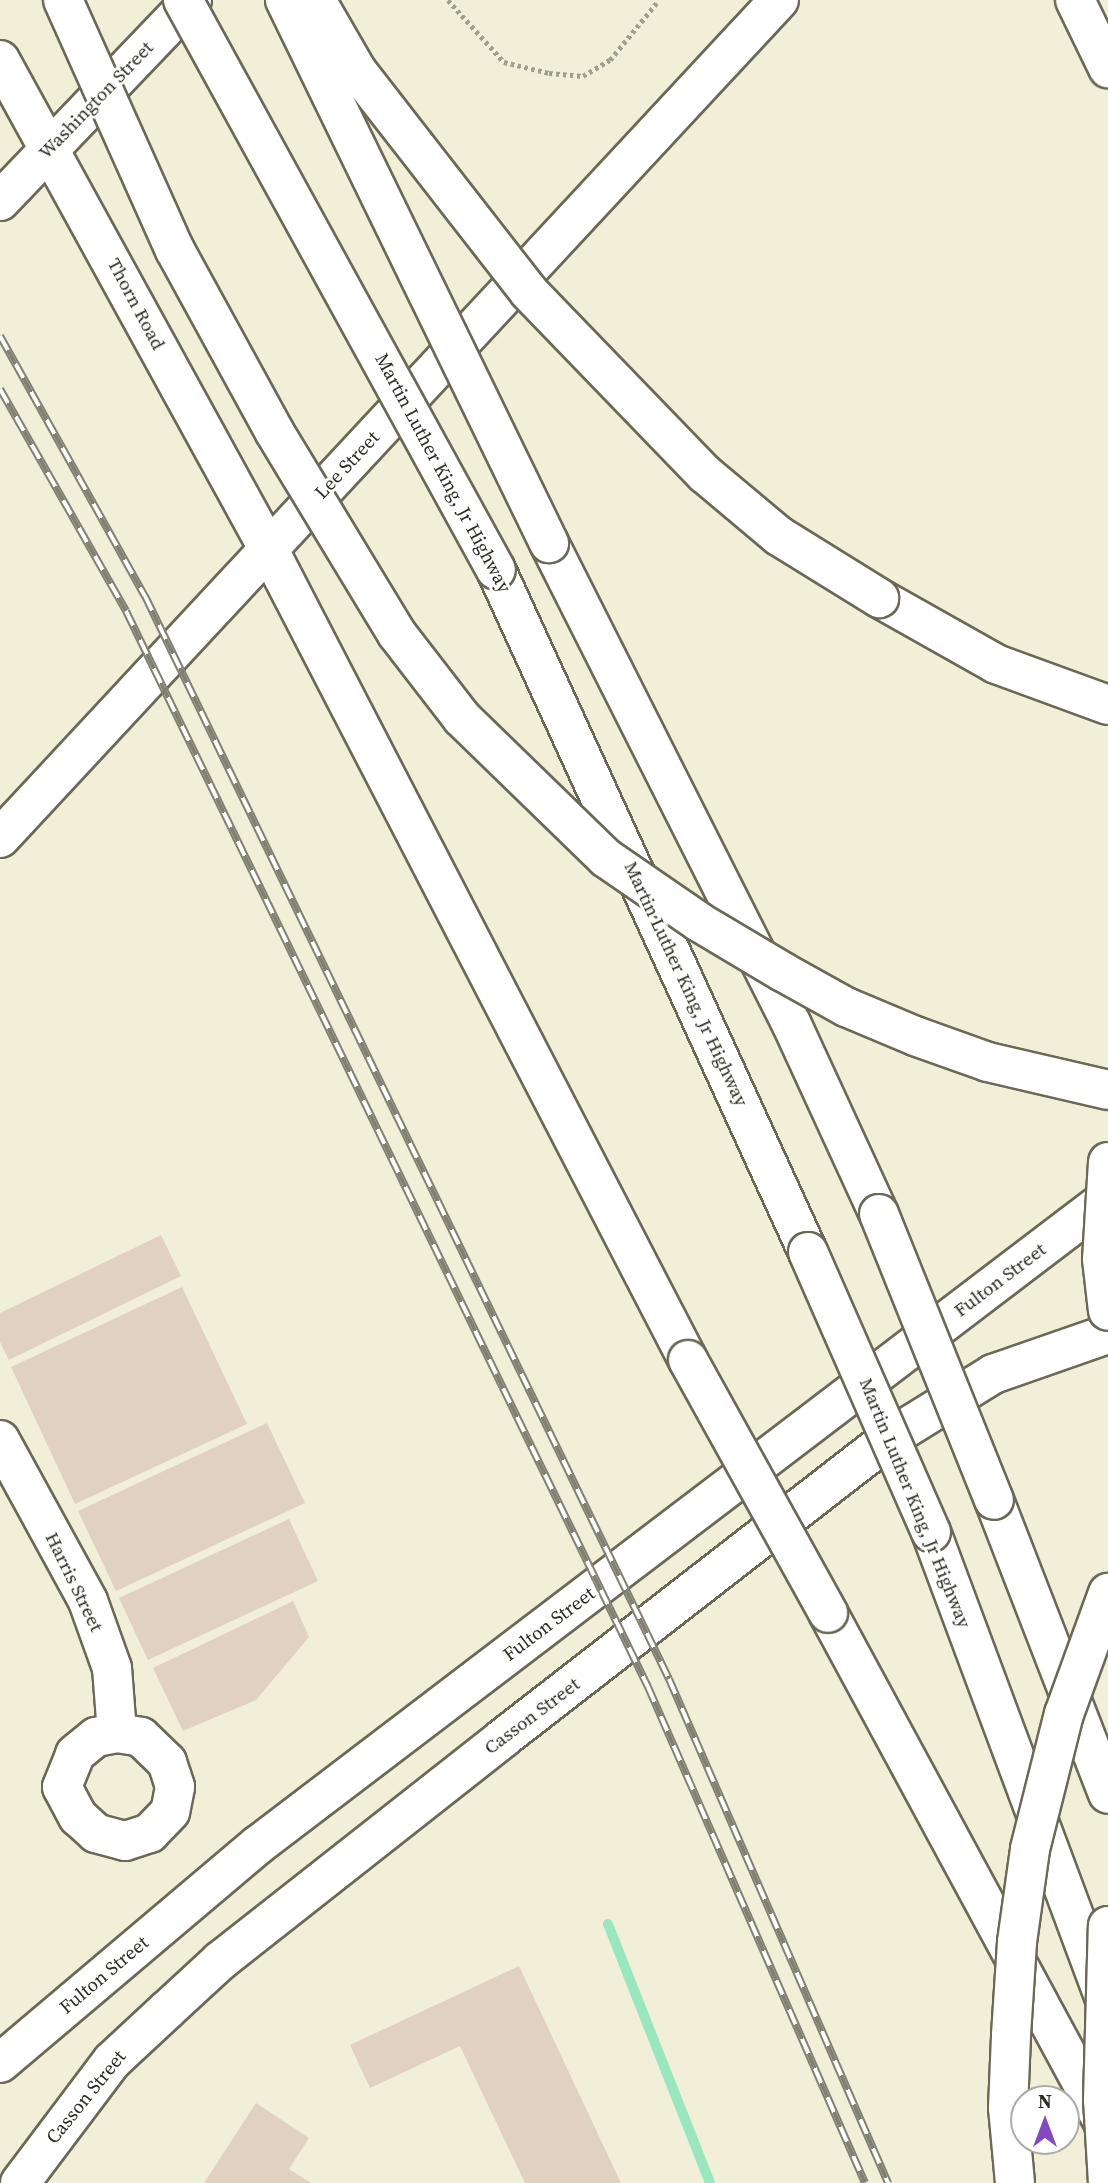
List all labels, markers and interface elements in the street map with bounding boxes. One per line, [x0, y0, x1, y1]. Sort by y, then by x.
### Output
street label: Washington Street [34, 36, 158, 164]
street label: Thorn Road [102, 254, 170, 354]
street label: Martin Luther King, Jr Highway [370, 350, 516, 596]
street label: Lee Street [310, 426, 384, 504]
street label: Martin Luther King, Jr Highway [619, 858, 753, 1110]
street label: Fulton Street [950, 1238, 1050, 1322]
street label: Martin Luther King, Jr Highway [854, 1375, 976, 1631]
street label: Harris Street [40, 1529, 108, 1635]
street label: Fulton Street [499, 1582, 599, 1666]
street label: Casson Street [480, 1673, 584, 1759]
street label: Fulton Street [55, 1931, 153, 2019]
street label: Casson Street [41, 2046, 131, 2148]
north arrow [1010, 2085, 1080, 2155]
text: N [1038, 2088, 1052, 2114]

